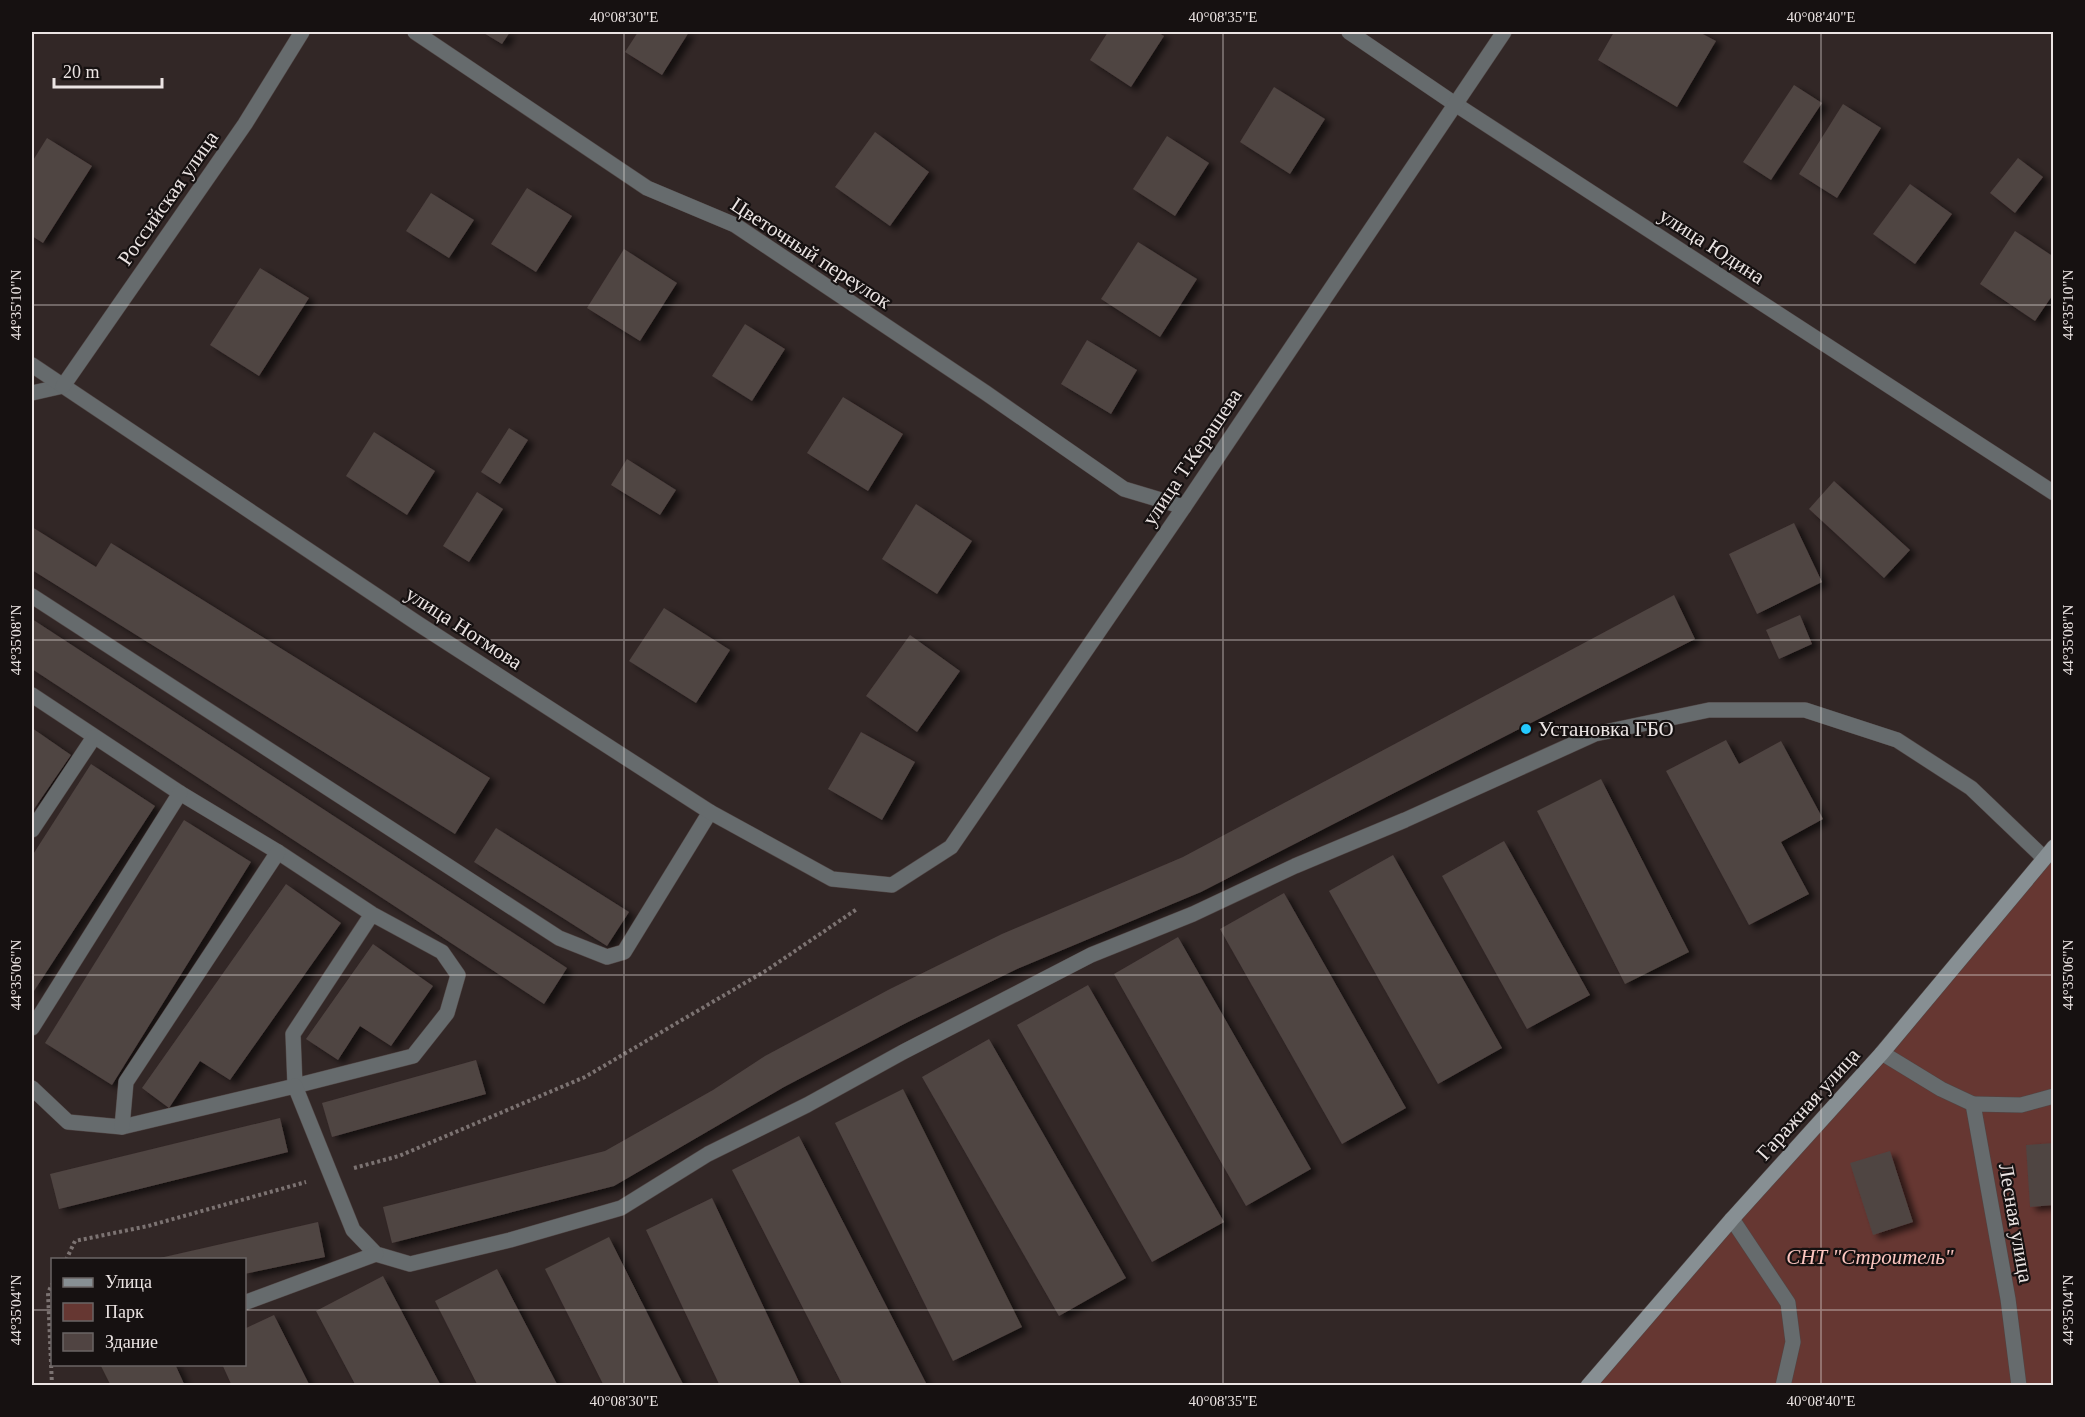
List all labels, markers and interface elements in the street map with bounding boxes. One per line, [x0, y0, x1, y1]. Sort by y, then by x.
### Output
text: 40°08'30"E [590, 9, 659, 25]
text: 40°08'35"E [1189, 9, 1258, 25]
text: 40°08'40"E [1787, 9, 1856, 25]
scale bar [54, 51, 162, 89]
text: 20 m [63, 62, 100, 82]
street label: Российская улица [113, 126, 224, 270]
street label: Цветочный переулок [726, 192, 896, 314]
street label: улица Юдина [1655, 203, 1770, 289]
text: 44°35'10"N [8, 270, 24, 340]
text: 44°35'10"N [2060, 270, 2076, 340]
street label: улица Т.Керашева [1137, 383, 1247, 530]
street label: улица Ногмова [401, 581, 527, 675]
text: 44°35'08"N [8, 605, 24, 675]
text: 44°35'08"N [2060, 605, 2076, 675]
place label: Установка ГБО [1538, 717, 1674, 741]
marker: Установка ГБО [1519, 722, 1533, 736]
text: 44°35'06"N [8, 940, 24, 1010]
text: 44°35'06"N [2060, 940, 2076, 1010]
street label: Гаражная улица [1751, 1042, 1865, 1165]
street label: Лесная улица [1994, 1162, 2038, 1285]
park label: СНТ "Строитель" [1786, 1245, 1954, 1269]
legend [51, 1258, 246, 1366]
text: Улица [105, 1272, 152, 1292]
text: 44°35'04"N [8, 1275, 24, 1345]
text: 44°35'04"N [2060, 1275, 2076, 1345]
text: Парк [105, 1302, 144, 1322]
text: Здание [105, 1332, 158, 1352]
text: 40°08'30"E [590, 1393, 659, 1409]
text: 40°08'35"E [1189, 1393, 1258, 1409]
text: 40°08'40"E [1787, 1393, 1856, 1409]

